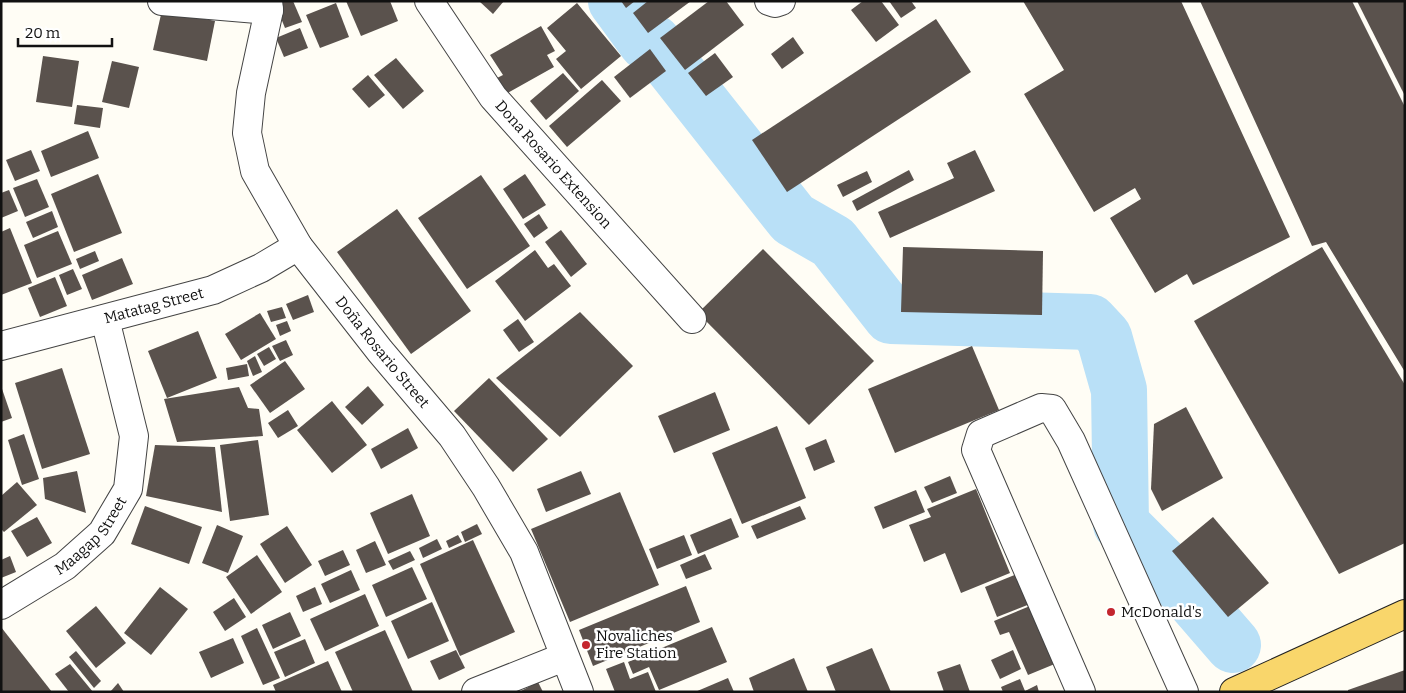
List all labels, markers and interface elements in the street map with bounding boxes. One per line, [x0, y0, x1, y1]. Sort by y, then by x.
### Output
scale bar [18, 15, 111, 47]
text: 20 m [25, 24, 61, 42]
street label: Dona Rosario Extension [491, 97, 616, 233]
street label: Matatag Street [102, 284, 206, 327]
street label: Doña Rosario Street [332, 293, 434, 412]
street label: Maagap Street [52, 493, 131, 579]
place label: McDonald's [1121, 603, 1202, 621]
marker: McDonald's [1105, 606, 1117, 618]
place label: Novaliches Fire Station [596, 627, 677, 662]
marker: Novaliches Fire Station [580, 639, 592, 651]

